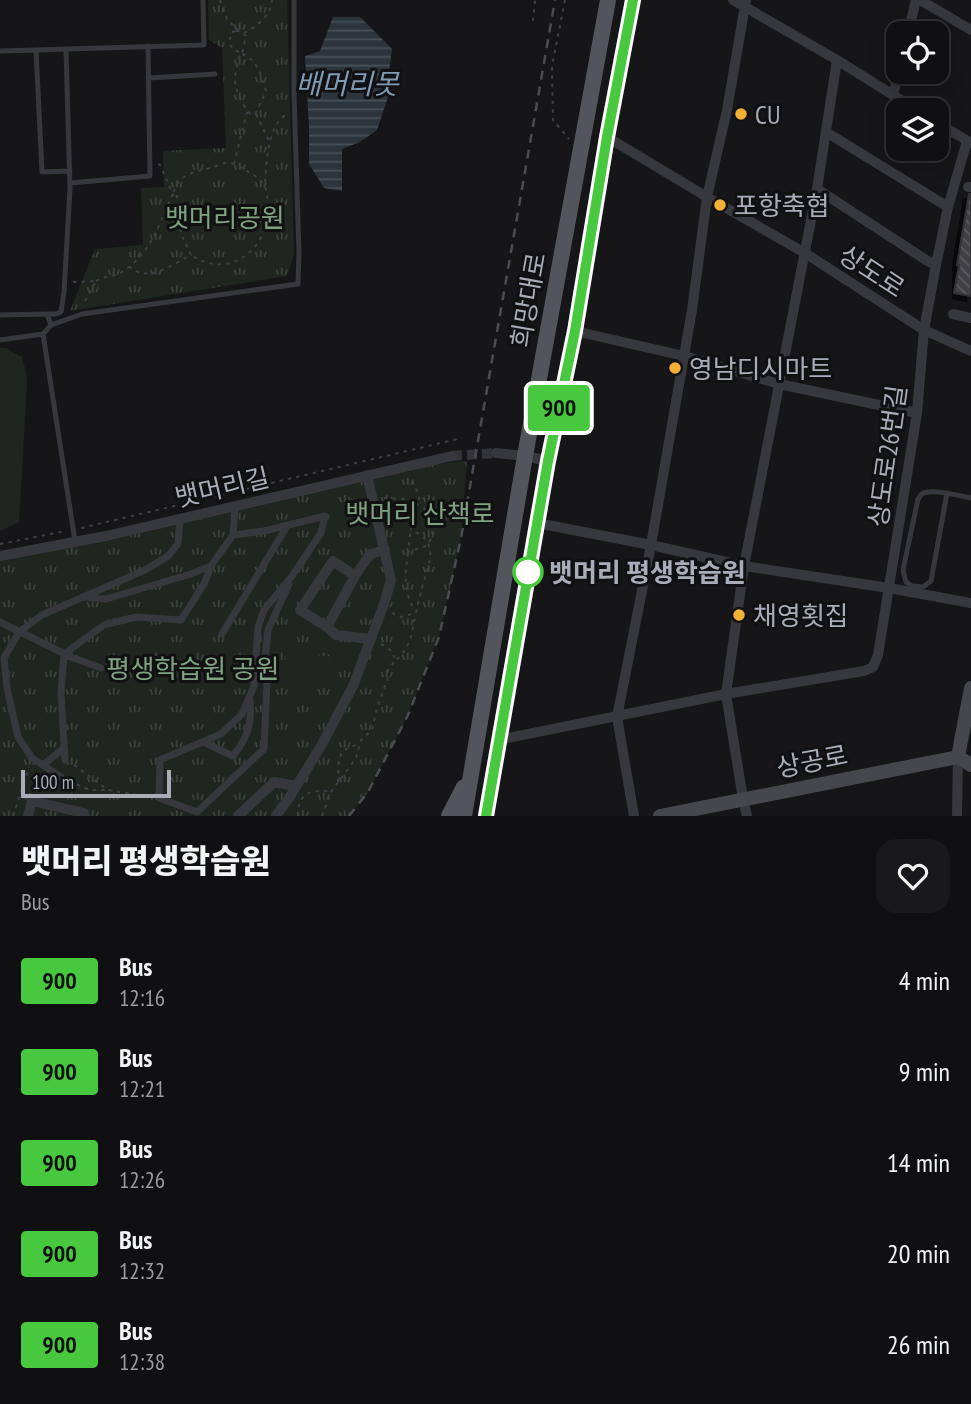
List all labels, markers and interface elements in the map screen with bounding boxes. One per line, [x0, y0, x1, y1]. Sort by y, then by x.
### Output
map controls [886, 21, 949, 161]
button: locate [886, 21, 949, 84]
water label: 배머리못 [295, 65, 400, 102]
place label: CU [755, 98, 780, 131]
button: layers [886, 98, 949, 161]
marker: CU [733, 106, 749, 122]
place label: 포항축협 [734, 189, 830, 222]
marker: 포항축협 [712, 197, 728, 213]
park label: 뱃머리공원 [165, 201, 285, 234]
street label: 상도로 [833, 238, 911, 304]
street label: 희망대로 [503, 250, 553, 350]
place label: 영남디시마트 [689, 352, 833, 385]
marker: 영남디시마트 [667, 360, 683, 376]
street label: 상도로26번길 [861, 383, 913, 529]
line badge: 900 [519, 385, 599, 431]
text: 900 [542, 392, 576, 423]
street label: 뱃머리길 [172, 460, 272, 514]
park label: 뱃머리 산책로 [345, 497, 495, 530]
place label: 뱃머리 평생학습원 [549, 556, 746, 589]
marker: 뱃머리 평생학습원 [513, 557, 543, 587]
place label: 채영횟집 [753, 599, 849, 632]
marker: 채영횟집 [731, 607, 747, 623]
park label: 평생학습원 공원 [107, 652, 279, 685]
street label: 상공로 [774, 738, 850, 784]
scale bar [21, 767, 172, 799]
text: 100 m [32, 770, 74, 794]
text: 뱃머리 평생학습원 [21, 839, 271, 882]
button: heart [876, 839, 950, 913]
text: Bus [21, 887, 50, 916]
text: Bus [119, 950, 152, 983]
text: 4 min [899, 964, 950, 997]
text: 900 [42, 965, 77, 996]
text: 12:16 [119, 983, 165, 1012]
text: Bus [119, 1041, 152, 1074]
text: 9 min [899, 1055, 950, 1088]
text: 900 [42, 1056, 77, 1087]
text: 12:21 [119, 1074, 165, 1103]
text: Bus [119, 1132, 152, 1165]
text: 14 min [887, 1146, 950, 1179]
text: 900 [42, 1147, 77, 1178]
text: 12:26 [119, 1165, 165, 1194]
text: Bus [119, 1223, 152, 1256]
text: 20 min [887, 1237, 950, 1270]
text: 900 [42, 1238, 77, 1269]
text: 12:32 [119, 1256, 165, 1285]
text: Bus [119, 1314, 152, 1347]
text: 26 min [887, 1328, 950, 1361]
text: 900 [42, 1329, 77, 1360]
text: 12:38 [119, 1347, 165, 1376]

